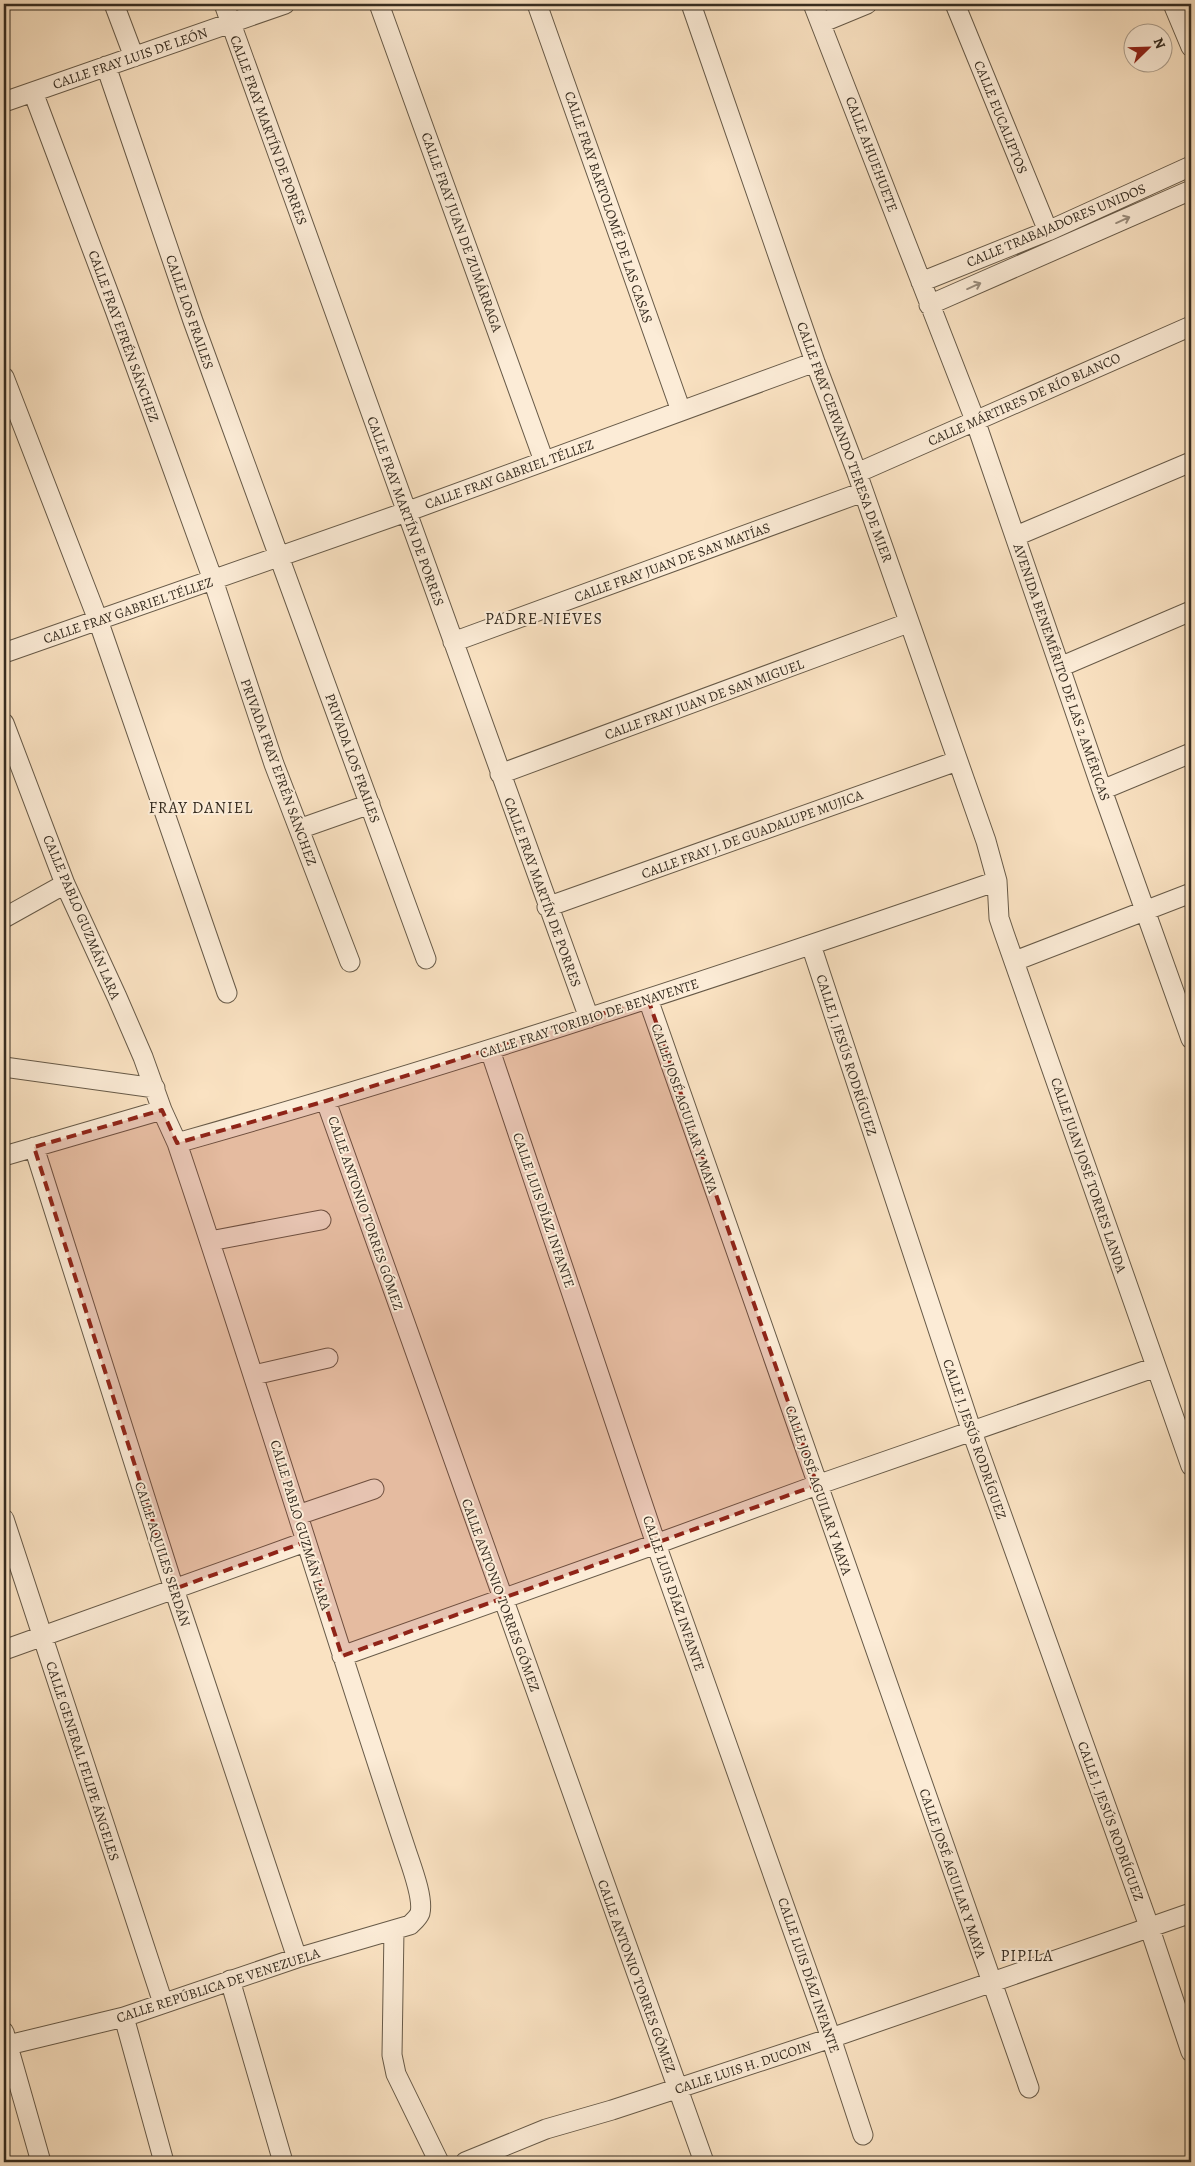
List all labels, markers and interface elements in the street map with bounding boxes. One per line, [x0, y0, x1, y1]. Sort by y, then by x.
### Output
north arrow [1122, 22, 1172, 72]
street label: CALLE FRAY LUIS DE LEÓN [50, 23, 210, 94]
street label: CALLE FRAY MARTÍN DE PORRES [225, 33, 312, 228]
text: N [1149, 35, 1170, 52]
street label: CALLE EUCALIPTOS [969, 58, 1032, 177]
street label: CALLE FRAY BARTOLOMÉ DE LAS CASAS [560, 89, 657, 326]
street label: CALLE AHUEHUETE [841, 94, 902, 215]
street label: CALLE FRAY JUAN DE ZUMÁRRAGA [416, 130, 507, 335]
street label: CALLE TRABAJADORES UNIDOS [964, 179, 1149, 272]
one-way arrow [1115, 215, 1130, 225]
street label: CALLE FRAY EFRÉN SÁNCHEZ [84, 248, 164, 425]
street label: CALLE LOS FRAILES [161, 252, 218, 372]
one-way arrow [966, 280, 981, 290]
street label: CALLE FRAY CERVANDO TERESA DE MIER [792, 319, 897, 565]
street label: CALLE MÁRTIRES DE RÍO BLANCO [925, 348, 1124, 451]
street label: CALLE FRAY MARTÍN DE PORRES [362, 414, 449, 609]
street label: CALLE FRAY GABRIEL TÉLLEZ [422, 435, 596, 514]
street label: CALLE FRAY JUAN DE SAN MATÍAS [571, 518, 773, 607]
street label: AVENIDA BENEMÉRITO DE LAS 2 AMÉRICAS [1008, 540, 1115, 803]
street label: CALLE FRAY GABRIEL TÉLLEZ [41, 572, 216, 649]
district label: PADRE NIEVES [485, 608, 603, 630]
street label: CALLE FRAY JUAN DE SAN MIGUEL [602, 654, 807, 744]
street label: PRIVADA FRAY EFRÉN SÁNCHEZ [236, 676, 321, 869]
street label: PRIVADA LOS FRAILES [320, 691, 385, 826]
street label: CALLE FRAY J. DE GUADALUPE MUJICA [639, 785, 866, 884]
street label: CALLE FRAY MARTÍN DE PORRES [499, 795, 586, 990]
district label: FRAY DANIEL [149, 797, 253, 819]
street label: CALLE PABLO GUZMÁN LARA [38, 832, 125, 1003]
street label: CALLE J. JESÚS RODRÍGUEZ [811, 972, 882, 1138]
street label: CALLE FRAY TORIBIO DE BENAVENTE [477, 974, 701, 1063]
street label: CALLE JOSÉ AGUILAR Y MAYA [647, 1021, 723, 1196]
street label: CALLE JUAN JOSÉ TORRES LANDA [1046, 1075, 1131, 1276]
street label: CALLE ANTONIO TORRES GÓMEZ [323, 1114, 408, 1313]
street label: CALLE LUIS DÍAZ INFANTE [508, 1130, 579, 1290]
street label: CALLE J. JESÚS RODRÍGUEZ [938, 1356, 1011, 1522]
street label: CALLE JOSÉ AGUILAR Y MAYA [781, 1403, 857, 1578]
street label: CALLE PABLO GUZMÁN LARA [266, 1438, 336, 1613]
street label: CALLE AQUILES SERDÁN [130, 1479, 195, 1629]
street label: CALLE ANTONIO TORRES GÓMEZ [457, 1496, 544, 1694]
street label: CALLE LUIS DÍAZ INFANTE [638, 1513, 709, 1673]
street label: CALLE GENERAL FELIPE ÁNGELES [41, 1659, 124, 1863]
street label: CALLE J. JESÚS RODRÍGUEZ [1073, 1739, 1148, 1904]
street label: CALLE JOSÉ AGUILAR Y MAYA [915, 1786, 991, 1961]
street label: CALLE ANTONIO TORRES GÓMEZ [593, 1877, 680, 2075]
street label: CALLE LUIS DÍAZ INFANTE [773, 1895, 844, 2055]
street label: CALLE REPÚBLICA DE VENEZUELA [114, 1943, 323, 2027]
district label: PIPILA [1000, 1945, 1054, 1967]
street label: CALLE LUIS H. DUCOIN [672, 2036, 814, 2099]

